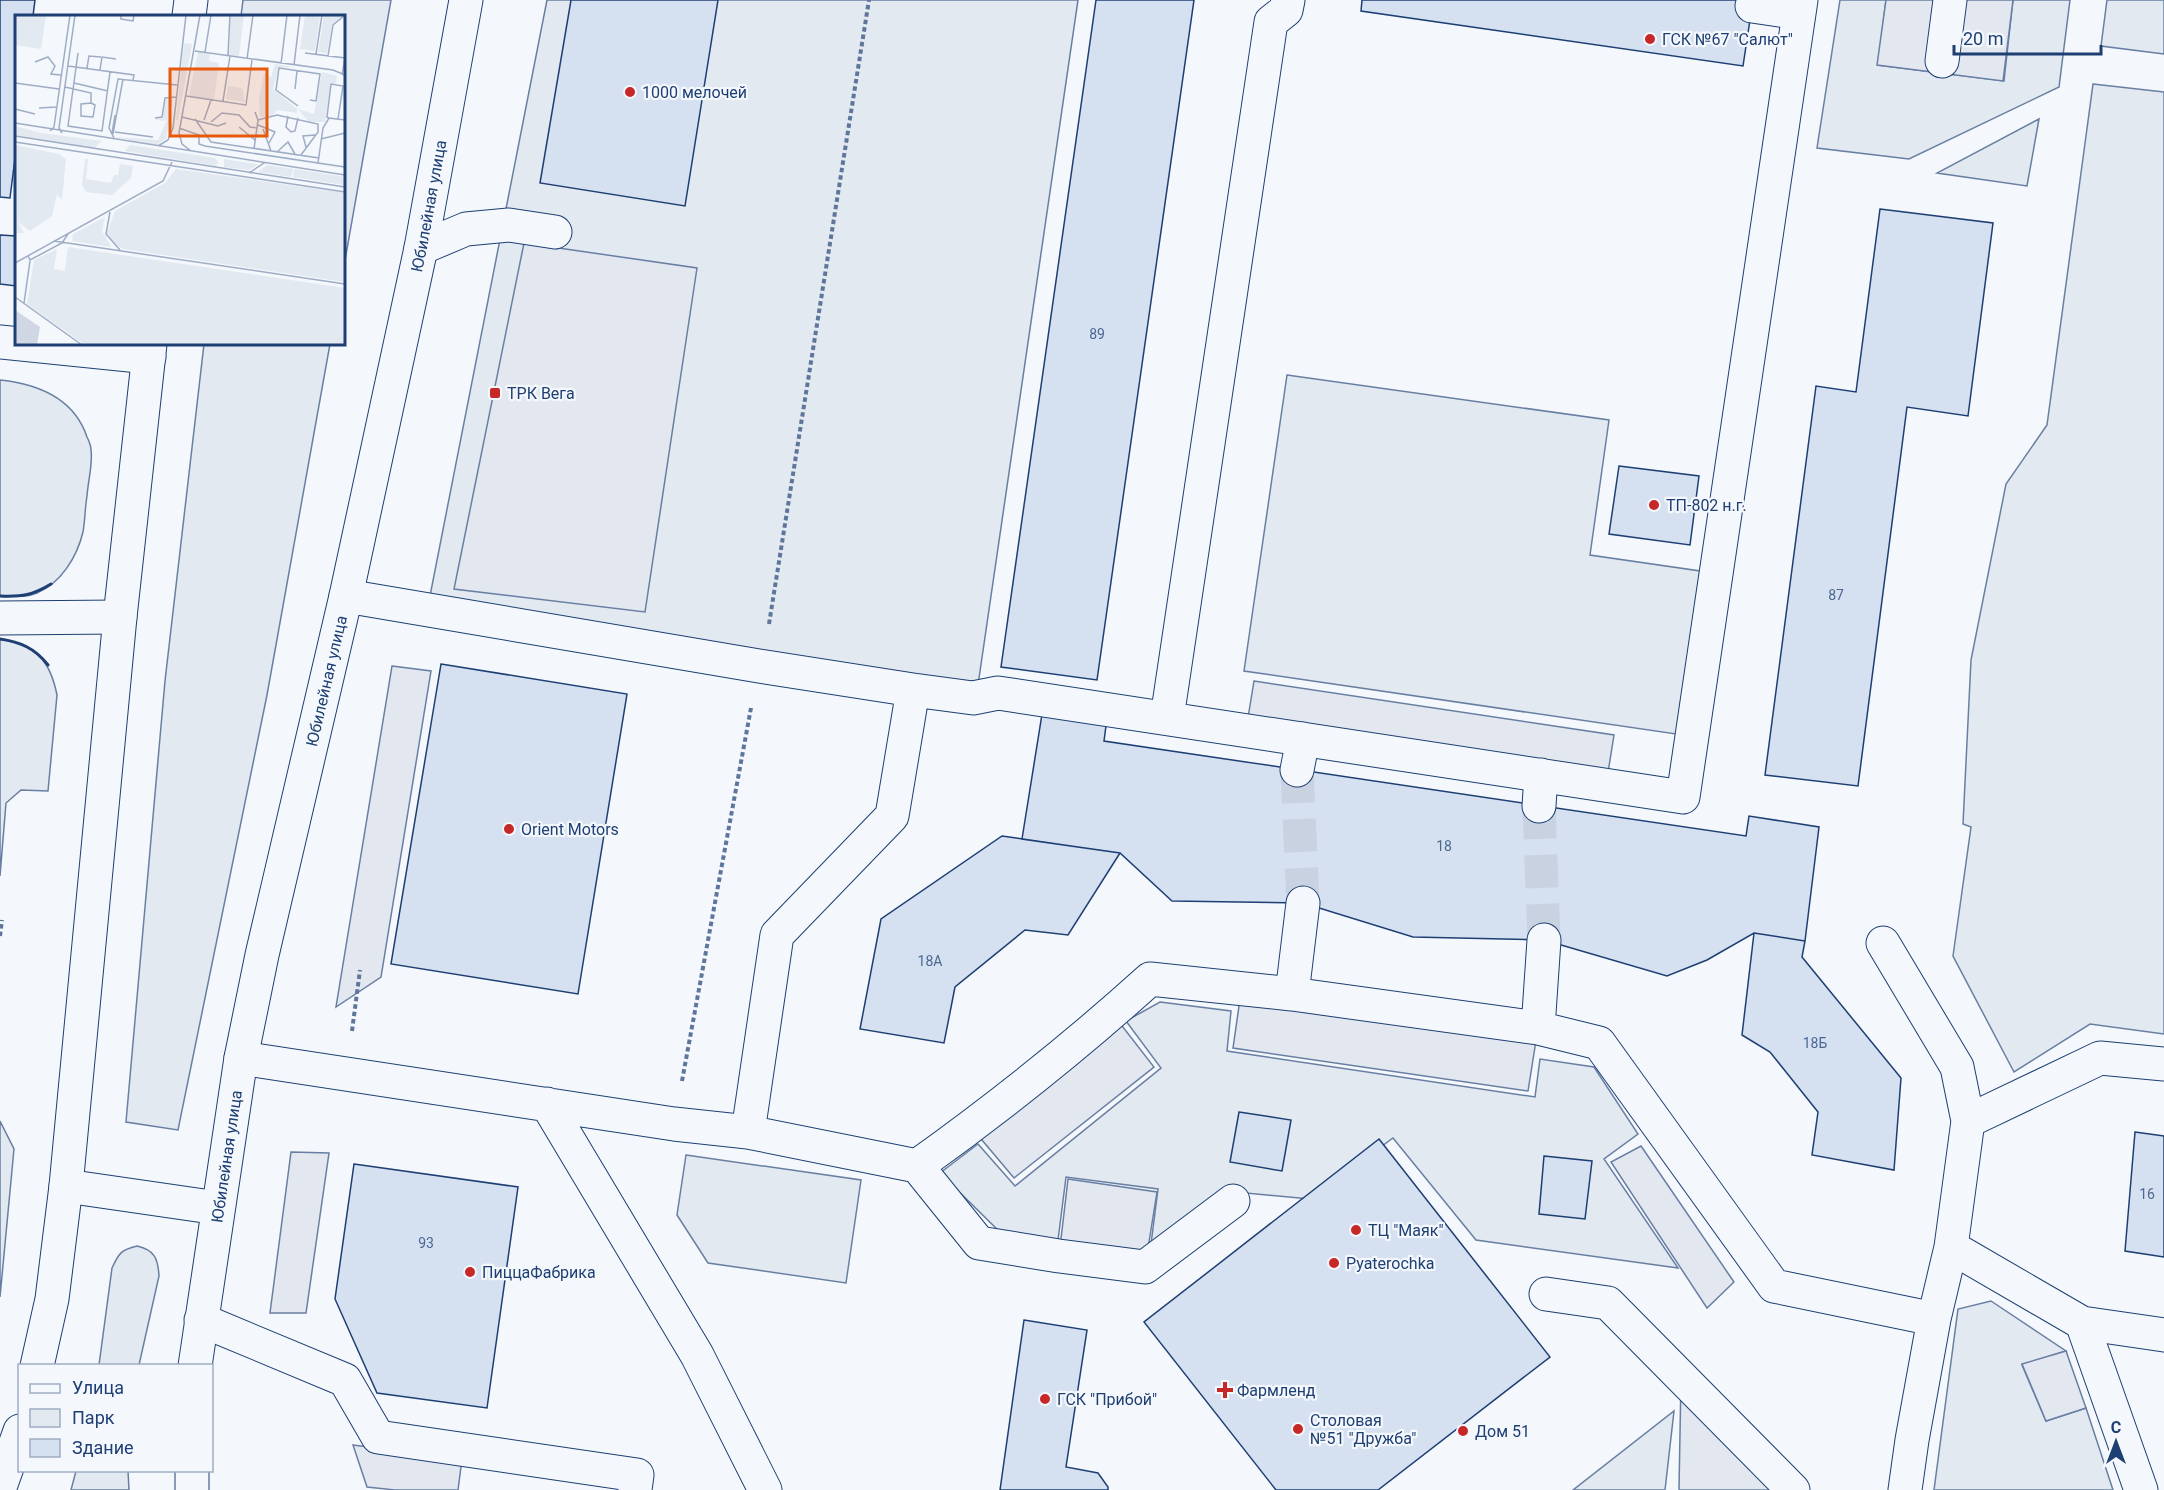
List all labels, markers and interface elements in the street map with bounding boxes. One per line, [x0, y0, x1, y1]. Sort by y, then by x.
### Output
inset map [15, 15, 345, 345]
scale bar [1954, 18, 2101, 56]
text: 20 m [1963, 28, 2003, 49]
place label: ГСК №67 "Салют" [1662, 30, 1793, 49]
marker: ГСК №67 "Салют" [1643, 32, 1657, 46]
place label: 1000 мелочей [642, 83, 747, 102]
marker: 1000 мелочей [623, 85, 637, 99]
street label: Юбилейная улица [407, 138, 450, 274]
house number: 89 [1089, 326, 1105, 342]
place label: ТРК Вега [507, 384, 575, 403]
marker: ТРК Вега [488, 386, 502, 400]
place label: ТП-802 н.г. [1666, 496, 1747, 515]
marker: ТП-802 н.г. [1647, 498, 1661, 512]
house number: 87 [1828, 587, 1844, 603]
street label: Юбилейная улица [302, 614, 351, 748]
place label: Orient Motors [521, 820, 619, 839]
marker: Orient Motors [502, 822, 516, 836]
house number: 18 [1436, 838, 1452, 854]
house number: 18А [918, 953, 942, 969]
house number: 18Б [1803, 1035, 1827, 1051]
street label: Юбилейная улица [208, 1089, 246, 1224]
house number: 16 [2139, 1186, 2155, 1202]
place label: ТЦ "Маяк" [1368, 1221, 1444, 1240]
marker: ТЦ "Маяк" [1349, 1223, 1363, 1237]
house number: 93 [418, 1235, 434, 1251]
place label: Pyaterochka [1346, 1254, 1434, 1273]
marker: Pyaterochka [1327, 1256, 1341, 1270]
place label: ПиццаФабрика [482, 1263, 596, 1282]
marker: ПиццаФабрика [463, 1265, 477, 1279]
legend [18, 1364, 213, 1472]
text: Улица [72, 1377, 124, 1398]
place label: Фармленд [1237, 1381, 1316, 1400]
marker: Фармленд [1218, 1383, 1232, 1397]
place label: ГСК "Прибой" [1057, 1390, 1157, 1409]
marker: ГСК "Прибой" [1038, 1392, 1052, 1406]
text: Парк [72, 1407, 115, 1428]
place label: Столовая №51 "Дружба" [1310, 1411, 1416, 1448]
north arrow [2086, 1412, 2146, 1472]
text: С [2111, 1418, 2121, 1437]
marker: Столовая №51 "Дружба" [1291, 1422, 1305, 1436]
place label: Дом 51 [1475, 1422, 1530, 1441]
marker: Дом 51 [1456, 1424, 1470, 1438]
text: Здание [72, 1437, 134, 1458]

